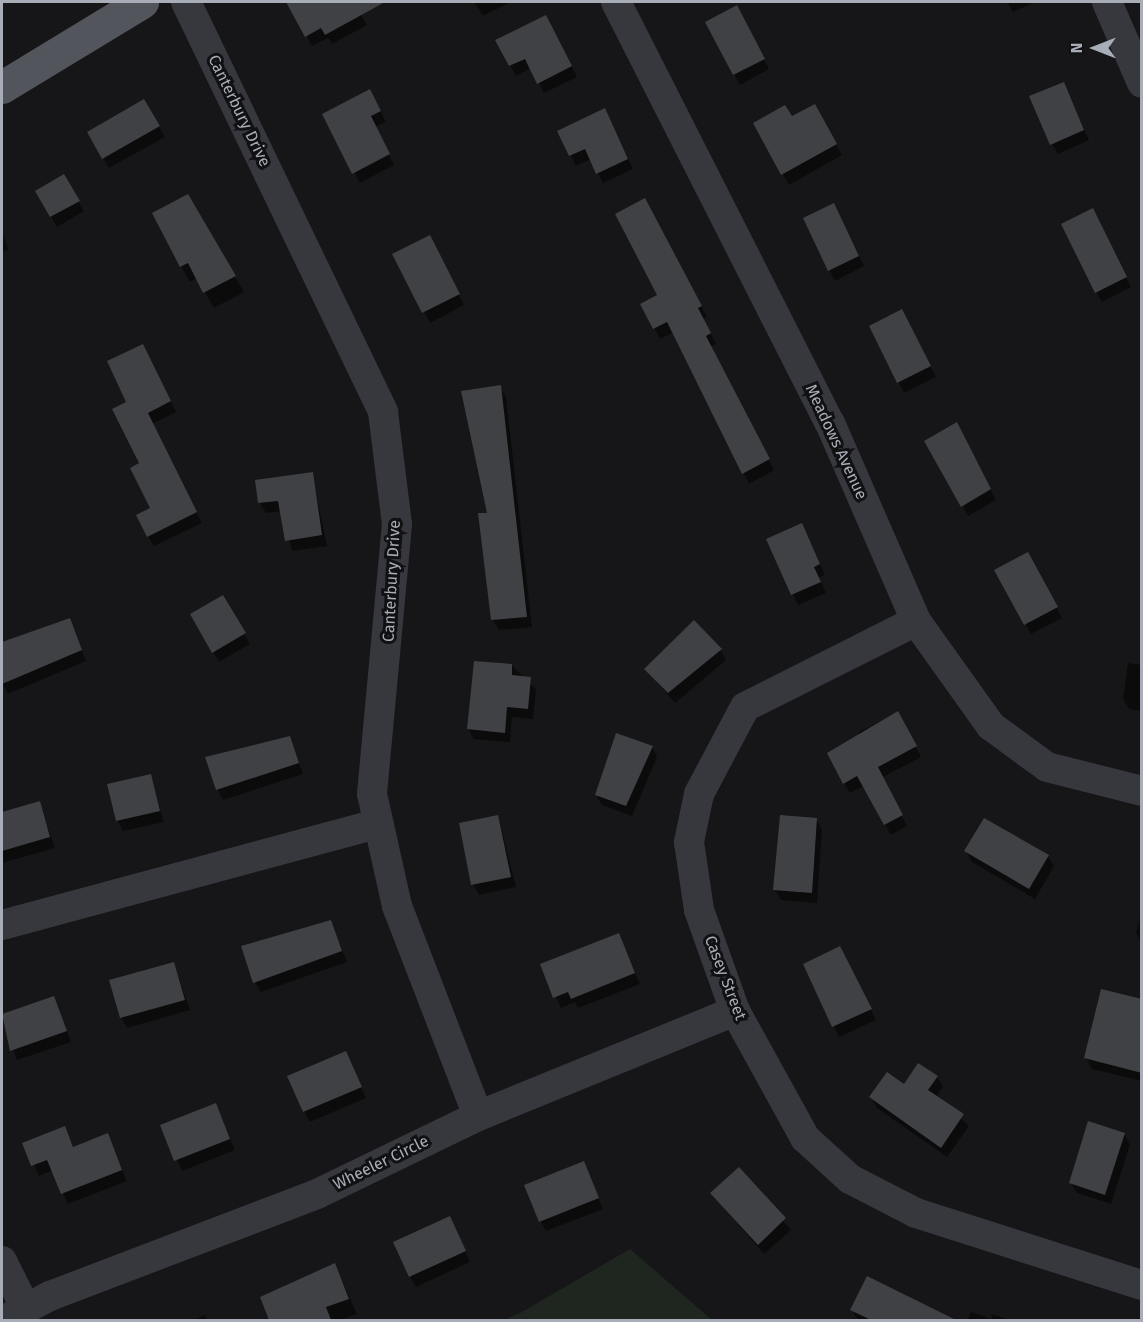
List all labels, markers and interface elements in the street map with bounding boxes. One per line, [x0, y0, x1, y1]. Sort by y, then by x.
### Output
north arrow [1065, 18, 1125, 78]
text: N [1067, 43, 1086, 53]
street label: Canterbury Drive [204, 52, 274, 170]
street label: Meadows Avenue [801, 381, 871, 503]
street label: Canterbury Drive [379, 520, 405, 642]
street label: Casey Street [700, 933, 750, 1023]
street label: Wheeler Circle [330, 1132, 432, 1194]

